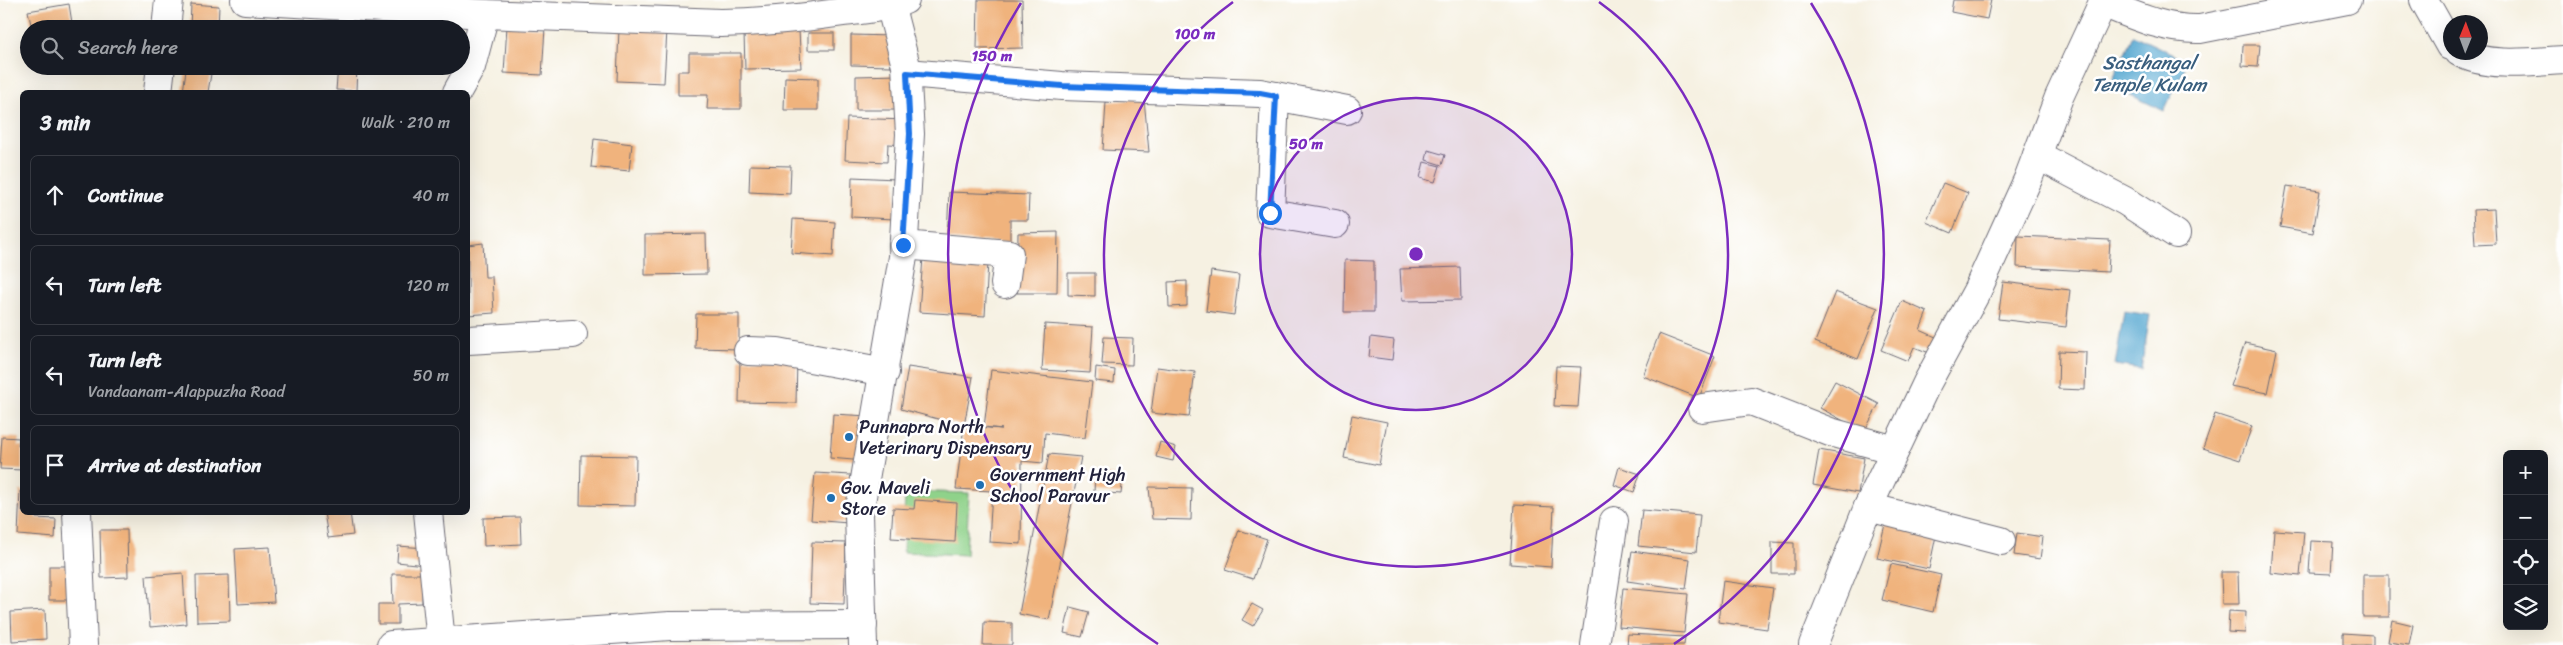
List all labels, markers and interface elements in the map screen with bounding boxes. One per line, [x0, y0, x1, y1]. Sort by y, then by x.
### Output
north arrow [2443, 15, 2488, 60]
search box [20, 20, 470, 75]
text: 100 m [1175, 21, 1216, 47]
text: Search here [78, 31, 178, 64]
icon: search [38, 34, 66, 62]
text: 150 m [972, 43, 1013, 69]
water label: Sasthangal Temple Kulam [2092, 46, 2208, 101]
text: 3 min [40, 104, 90, 142]
text: Walk · 210 m [361, 108, 450, 137]
text: 50 m [1289, 131, 1324, 157]
text: Continue [88, 179, 164, 212]
icon: ahead [41, 181, 69, 209]
text: 40 m [412, 181, 449, 210]
route start [1259, 202, 1282, 225]
route end [892, 234, 915, 257]
centre of rings [1407, 245, 1425, 263]
text: Turn left [88, 269, 161, 302]
icon: left [41, 271, 69, 299]
text: 120 m [406, 271, 449, 300]
text: Turn left [88, 344, 161, 377]
icon: left [41, 361, 69, 389]
text: 50 m [413, 361, 449, 390]
text: Vandaanam-Alappuzha Road [88, 377, 285, 406]
place label: Punnapra North Veterinary Dispensary [859, 411, 1032, 464]
marker: Punnapra North Veterinary Dispensary [843, 431, 855, 443]
text: Arrive at destination [88, 449, 261, 482]
map controls [2503, 450, 2548, 630]
button: + [2503, 450, 2548, 495]
icon: arrive [41, 451, 69, 479]
place label: Government High School Paravur [990, 459, 1126, 512]
place label: Gov. Maveli Store [841, 472, 931, 525]
marker: Government High School Paravur [974, 479, 986, 491]
marker: Gov. Maveli Store [825, 492, 837, 504]
button: − [2503, 495, 2548, 540]
button: locate [2503, 540, 2548, 585]
button: layers [2503, 585, 2548, 630]

